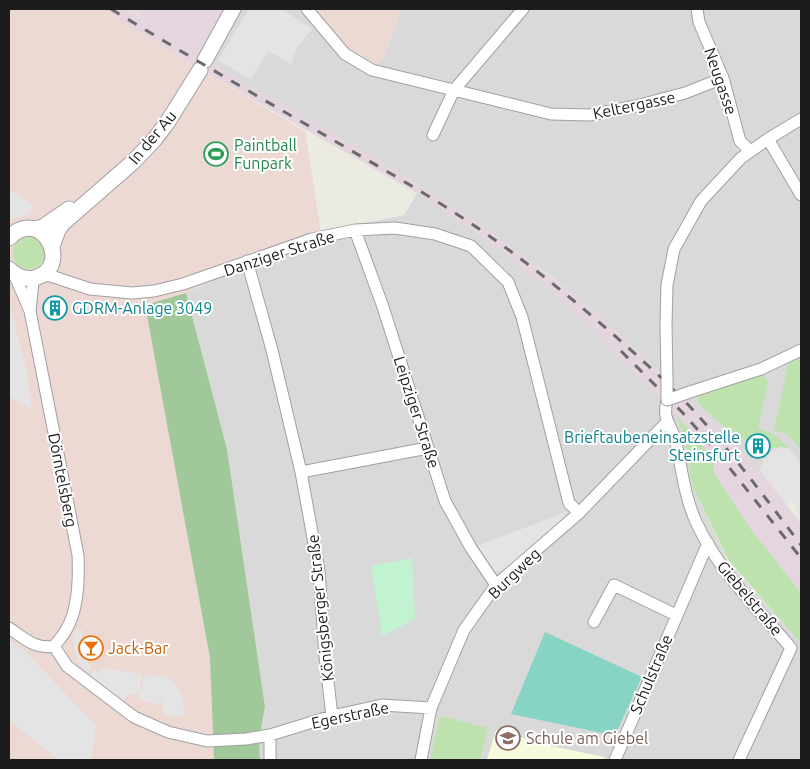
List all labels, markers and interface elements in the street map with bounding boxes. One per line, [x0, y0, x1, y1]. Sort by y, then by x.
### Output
street label: Neugasse [701, 45, 741, 117]
street label: Keltergasse [591, 87, 677, 123]
street label: In der Au [124, 107, 180, 167]
place label: Paintball Funpark [234, 136, 297, 172]
sports icon: Paintball Funpark [203, 141, 229, 167]
street label: Danziger Straße [221, 227, 337, 279]
building icon: GDRM-Anlage 3049 [42, 295, 68, 321]
place label: GDRM-Anlage 3049 [72, 299, 212, 317]
street label: Leipziger Straße [390, 354, 444, 470]
place label: Brieftaubeneinsatzstelle Steinsfurt [564, 428, 741, 464]
street label: Dörntelsberg [45, 431, 81, 529]
building icon: Brieftaubeneinsatzstelle Steinsfurt [745, 433, 771, 459]
street label: Königsberger Straße [303, 534, 337, 682]
street label: Burgweg [484, 544, 544, 602]
street label: Giebelstraße [714, 557, 786, 639]
street label: Schulstraße [626, 632, 676, 716]
bar icon: Jack-Bar [78, 635, 104, 661]
place label: Jack-Bar [108, 639, 168, 657]
street label: Egerstraße [310, 698, 390, 732]
school or university icon: Schule am Giebel [495, 725, 521, 751]
place label: Schule am Giebel [526, 729, 648, 747]

